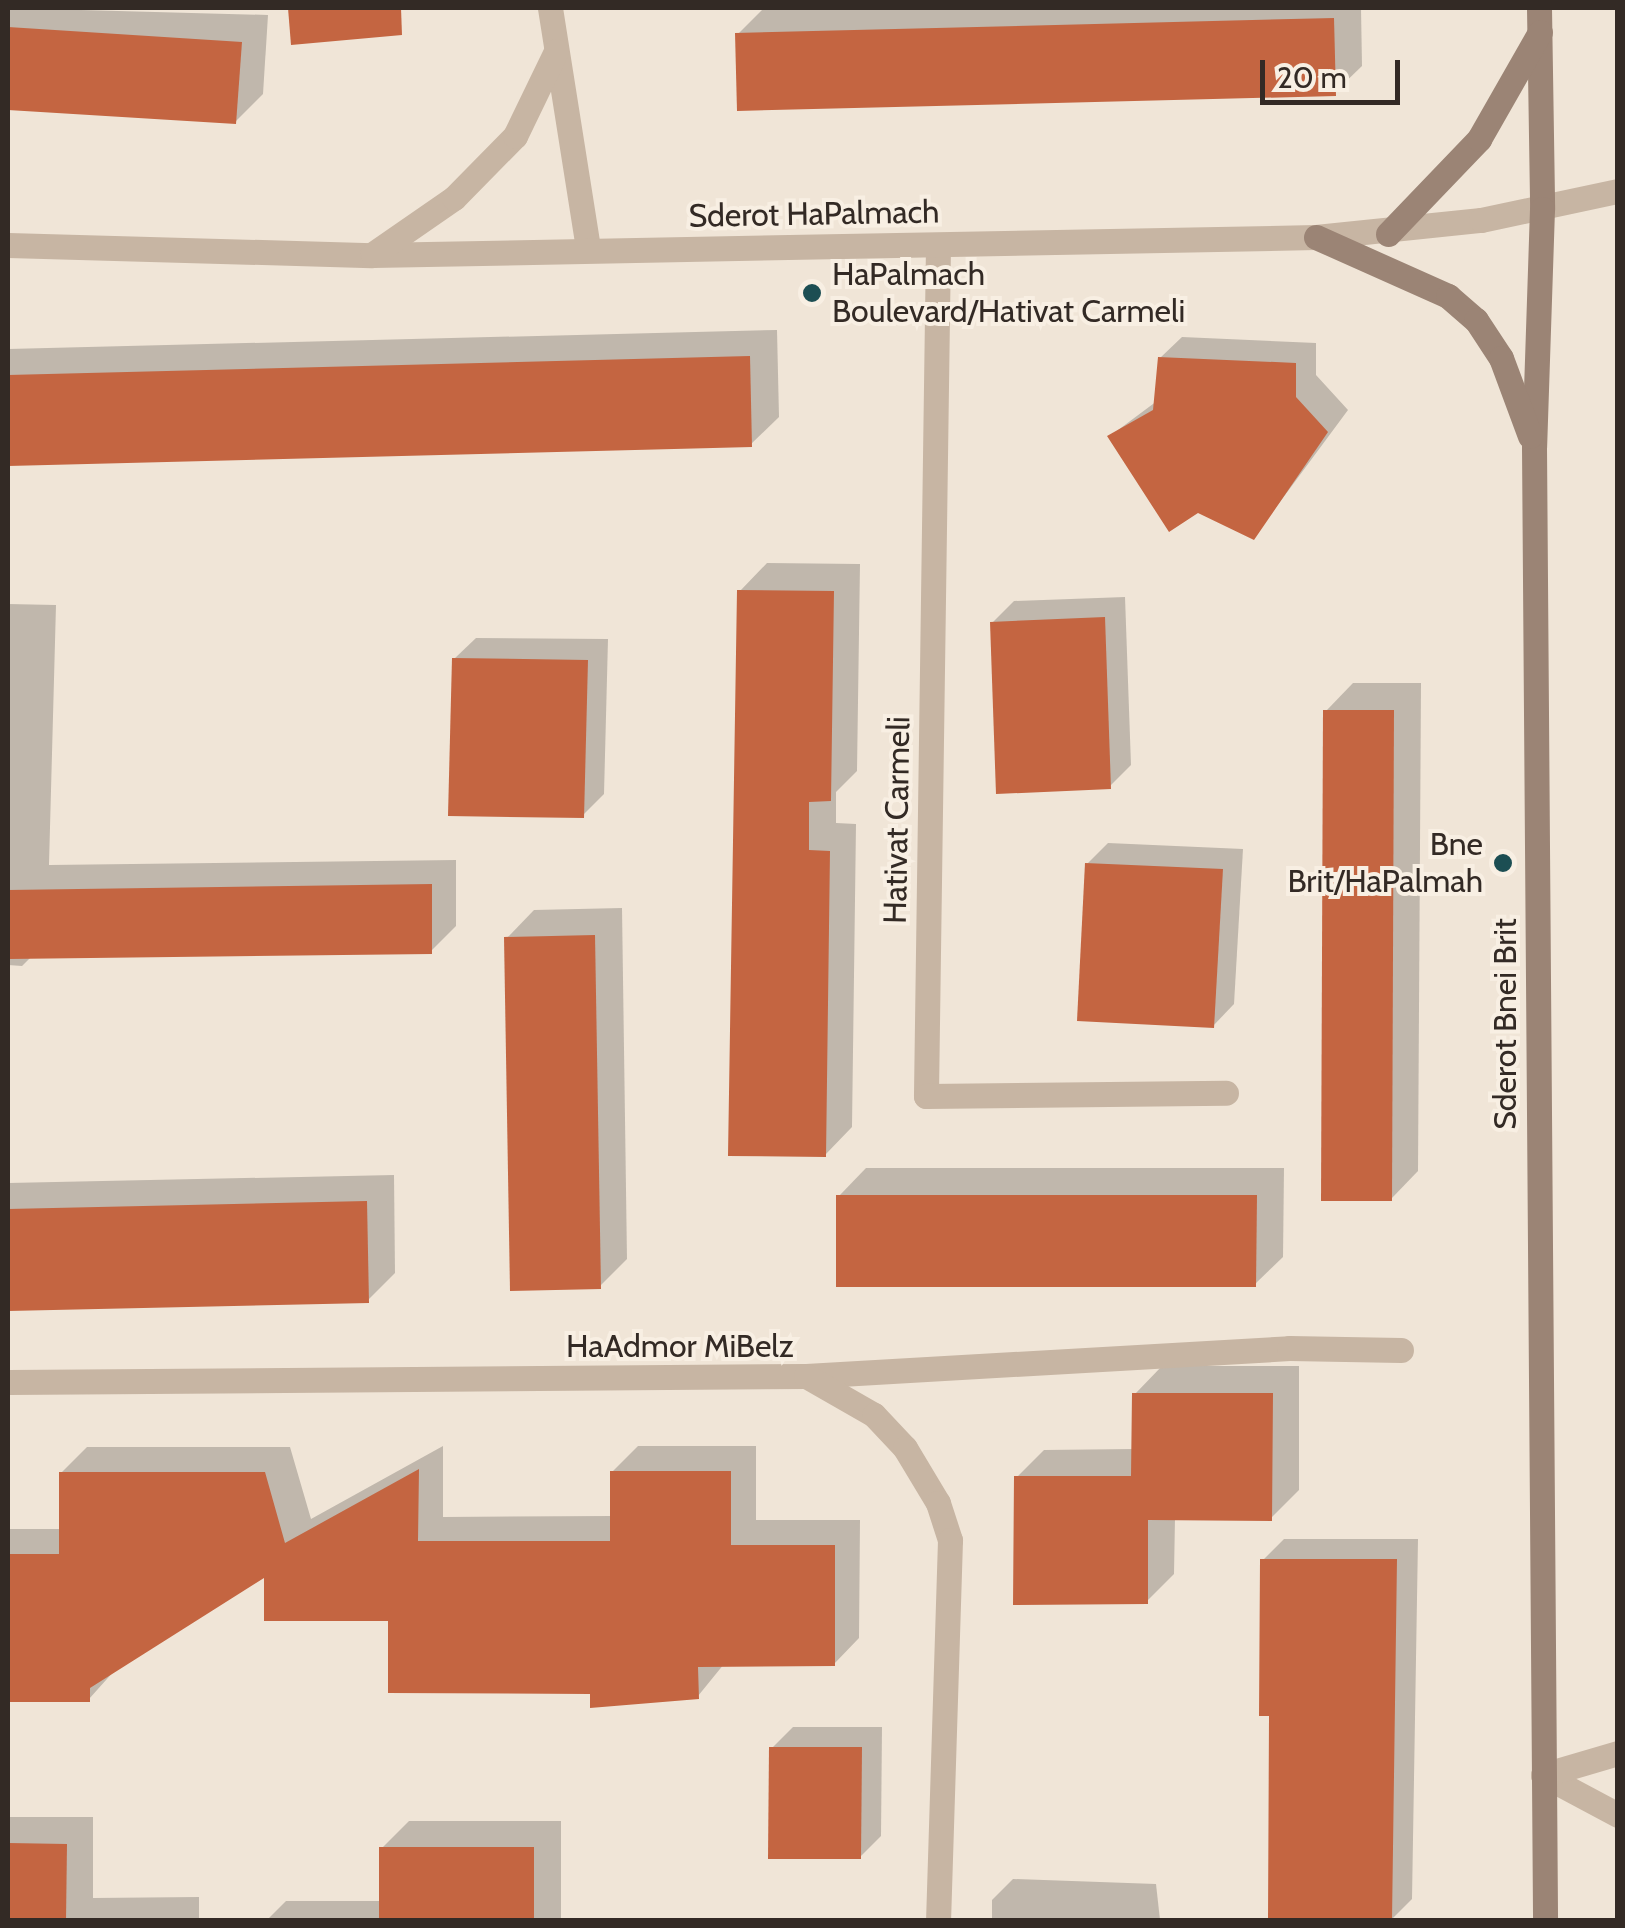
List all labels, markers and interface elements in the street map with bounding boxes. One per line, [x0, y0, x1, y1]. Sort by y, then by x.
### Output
scale bar [1265, 40, 1405, 102]
text: 20 m [1277, 59, 1347, 96]
street label: Sderot HaPalmach [688, 193, 940, 235]
place label: HaPalmach Boulevard/Hativat Carmeli [832, 256, 1185, 331]
marker: HaPalmach Boulevard/Hativat Carmeli [801, 282, 823, 304]
street label: Hativat Carmeli [876, 716, 918, 924]
place label: Bne Brit/HaPalmah [1287, 826, 1483, 901]
marker: Bne Brit/HaPalmah [1492, 852, 1514, 874]
street label: Sderot Bnei Brit [1486, 918, 1524, 1130]
street label: HaAdmor MiBelz [566, 1327, 794, 1365]

